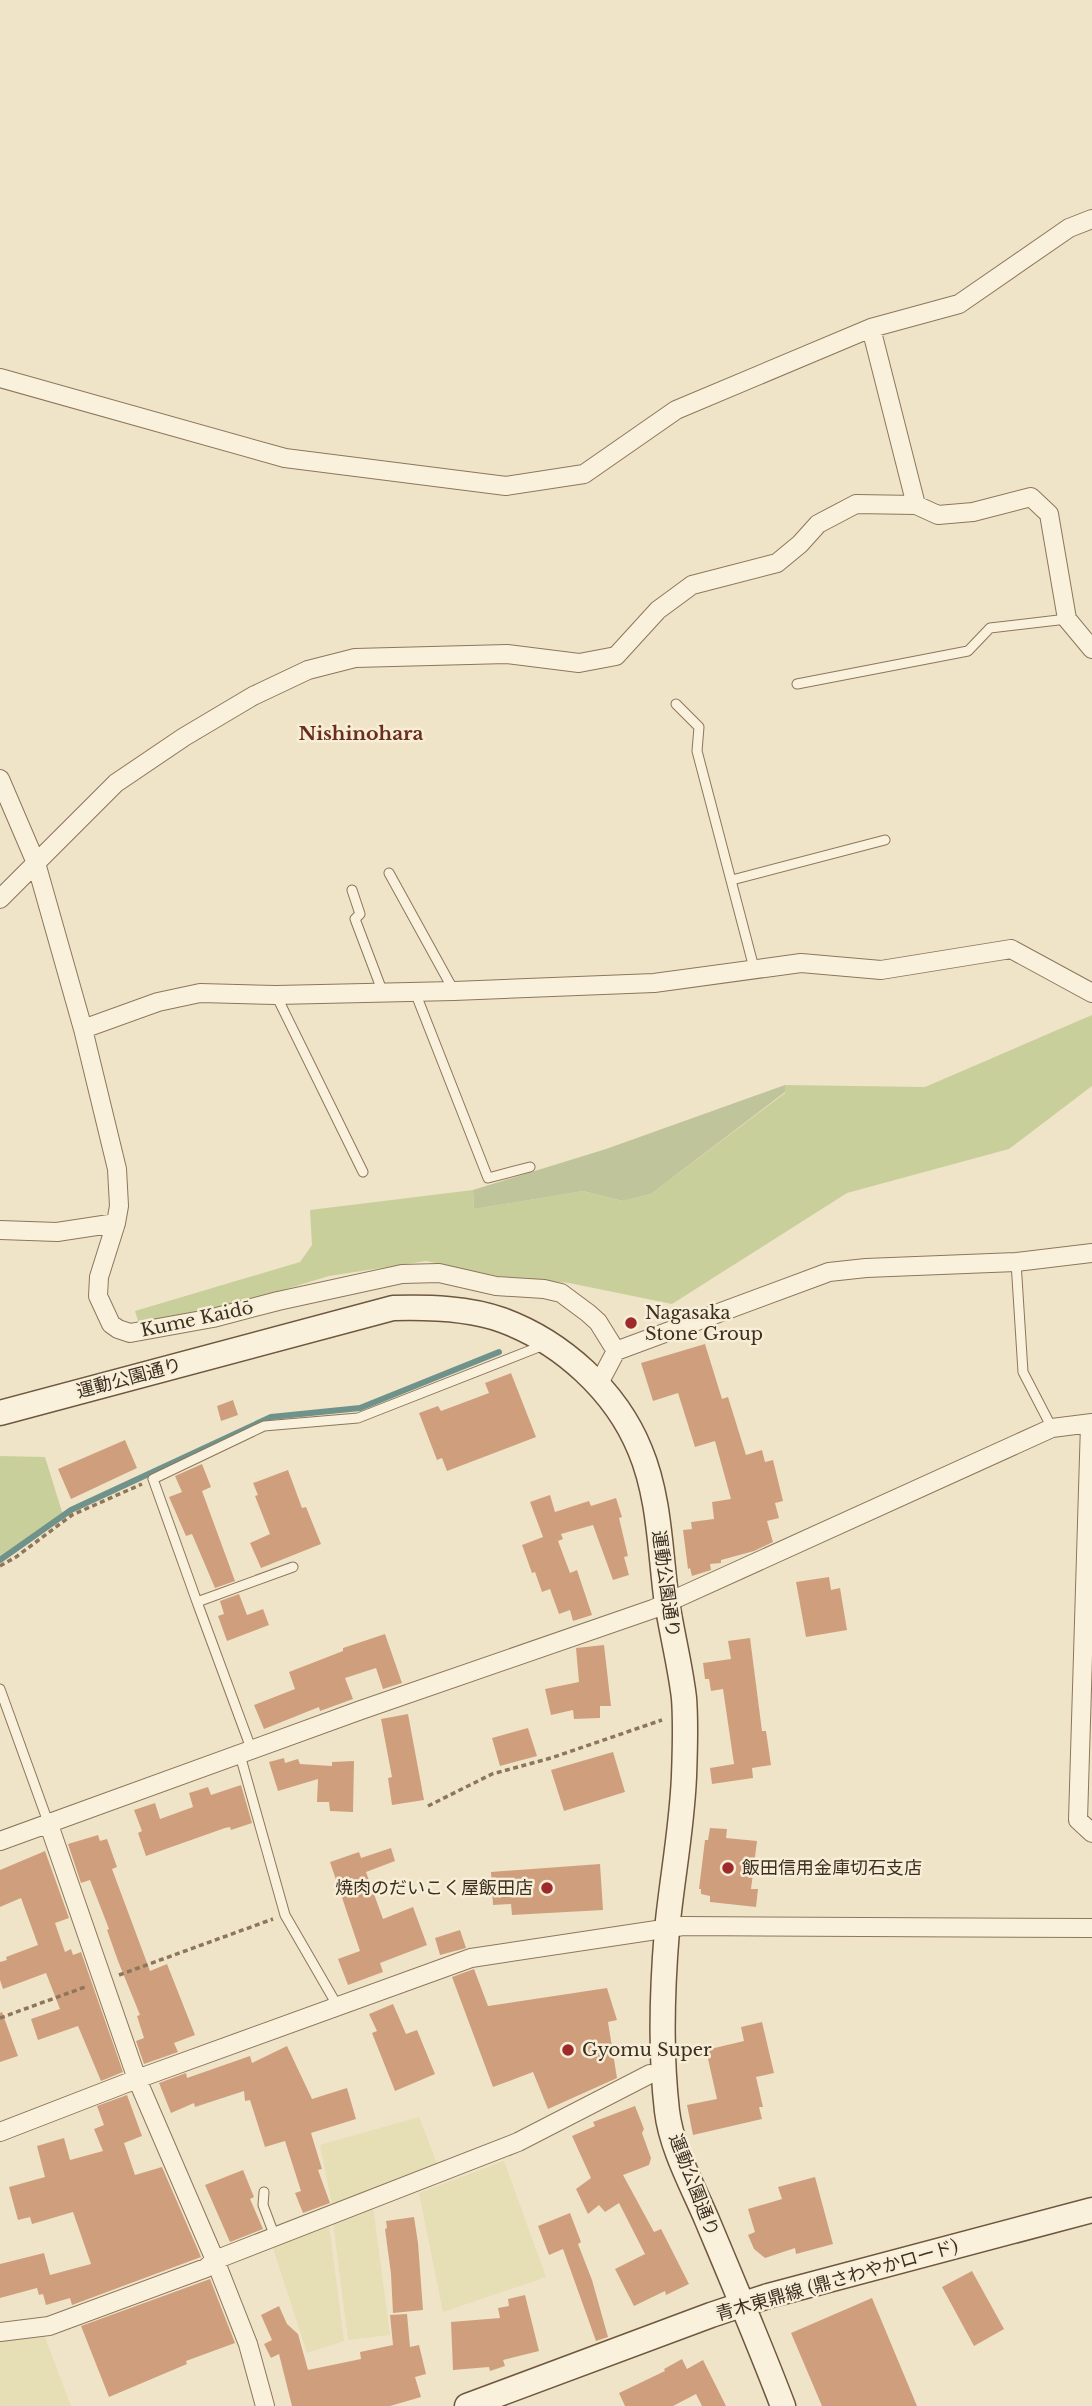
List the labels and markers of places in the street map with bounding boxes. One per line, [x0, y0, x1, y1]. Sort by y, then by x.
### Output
place label: Nagasaka Stone Group [645, 1302, 763, 1345]
marker: Nagasaka Stone Group [623, 1315, 639, 1331]
place label: 飯田信用金庫切石支店 [742, 1857, 922, 1879]
marker: 飯田信用金庫切石支店 [720, 1860, 736, 1876]
place label: 焼肉のだいこく屋飯田店 [335, 1877, 533, 1899]
marker: 焼肉のだいこく屋飯田店 [539, 1880, 555, 1896]
place label: Gyomu Super [582, 2039, 712, 2061]
marker: Gyomu Super [560, 2042, 576, 2058]

